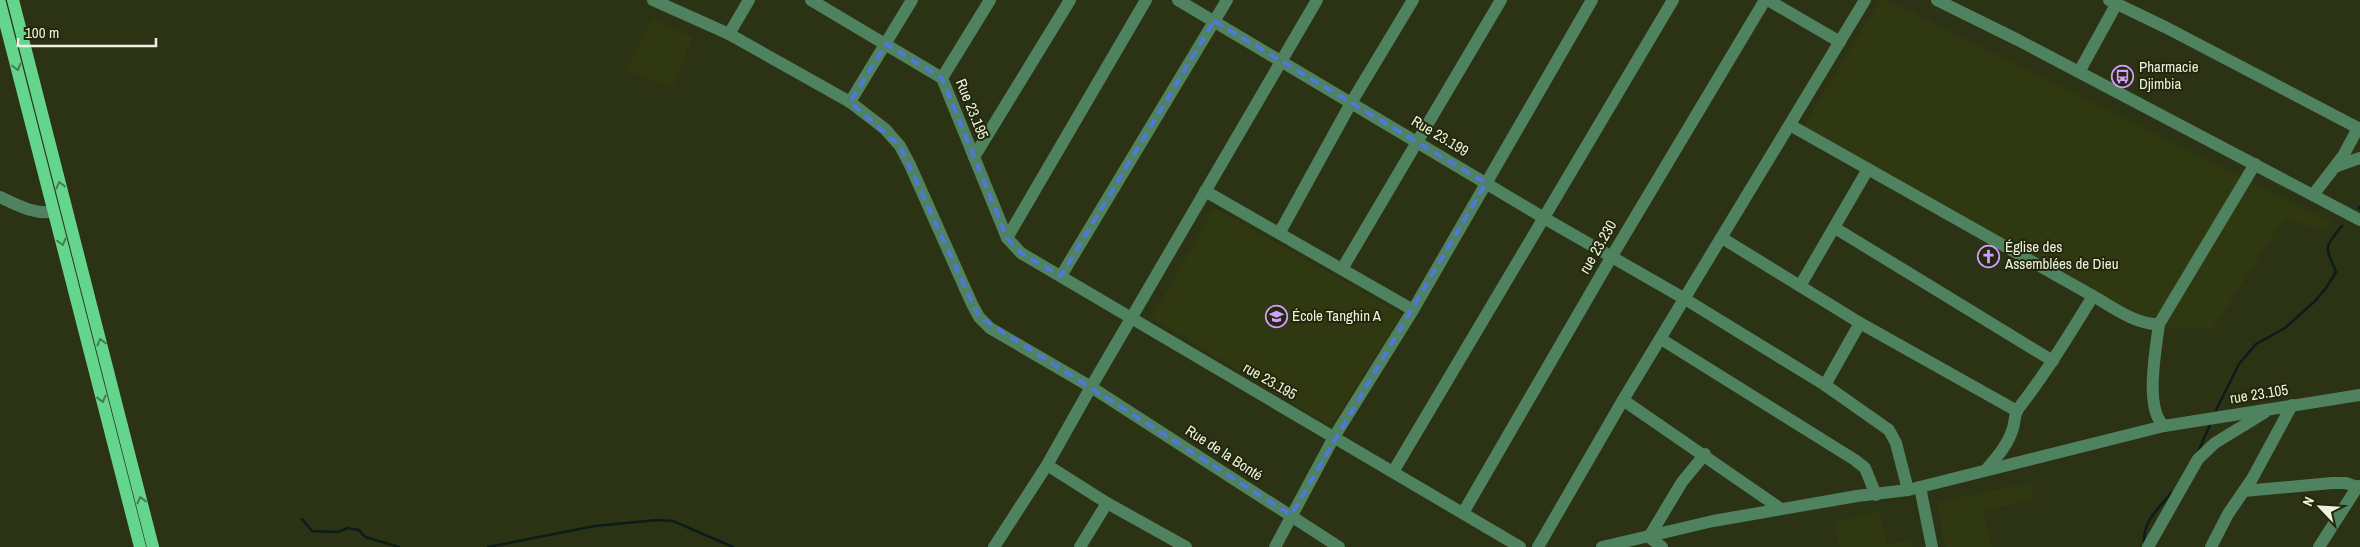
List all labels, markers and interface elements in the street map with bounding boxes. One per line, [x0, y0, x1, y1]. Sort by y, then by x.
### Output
scale bar [18, 15, 155, 47]
text: 100 m [25, 22, 59, 43]
place label: Pharmacie Djimbia [2139, 56, 2199, 94]
one-way arrow [11, 63, 21, 71]
bus stop icon: Pharmacie Djimbia [2111, 64, 2135, 88]
street label: Rue 23.195 [951, 75, 994, 142]
street label: Rue 23.199 [1408, 110, 1473, 161]
one-way arrow [55, 181, 66, 190]
street label: rue 23.230 [1574, 216, 1621, 277]
place label: Église des Assemblées de Dieu [2004, 236, 2119, 274]
one-way arrow [56, 237, 67, 246]
church icon: Église des Assemblées de Dieu [1977, 244, 2001, 268]
school or university icon: École Tanghin A [1264, 304, 1288, 328]
place label: École Tanghin A [1292, 305, 1382, 326]
one-way arrow [96, 339, 106, 347]
street label: rue 23.195 [1240, 357, 1301, 404]
street label: rue 23.105 [2228, 379, 2290, 408]
one-way arrow [96, 395, 107, 403]
street label: Rue de la Bonté [1182, 420, 1267, 485]
north arrow [2295, 482, 2345, 532]
text: N [2298, 494, 2318, 509]
one-way arrow [136, 495, 147, 504]

